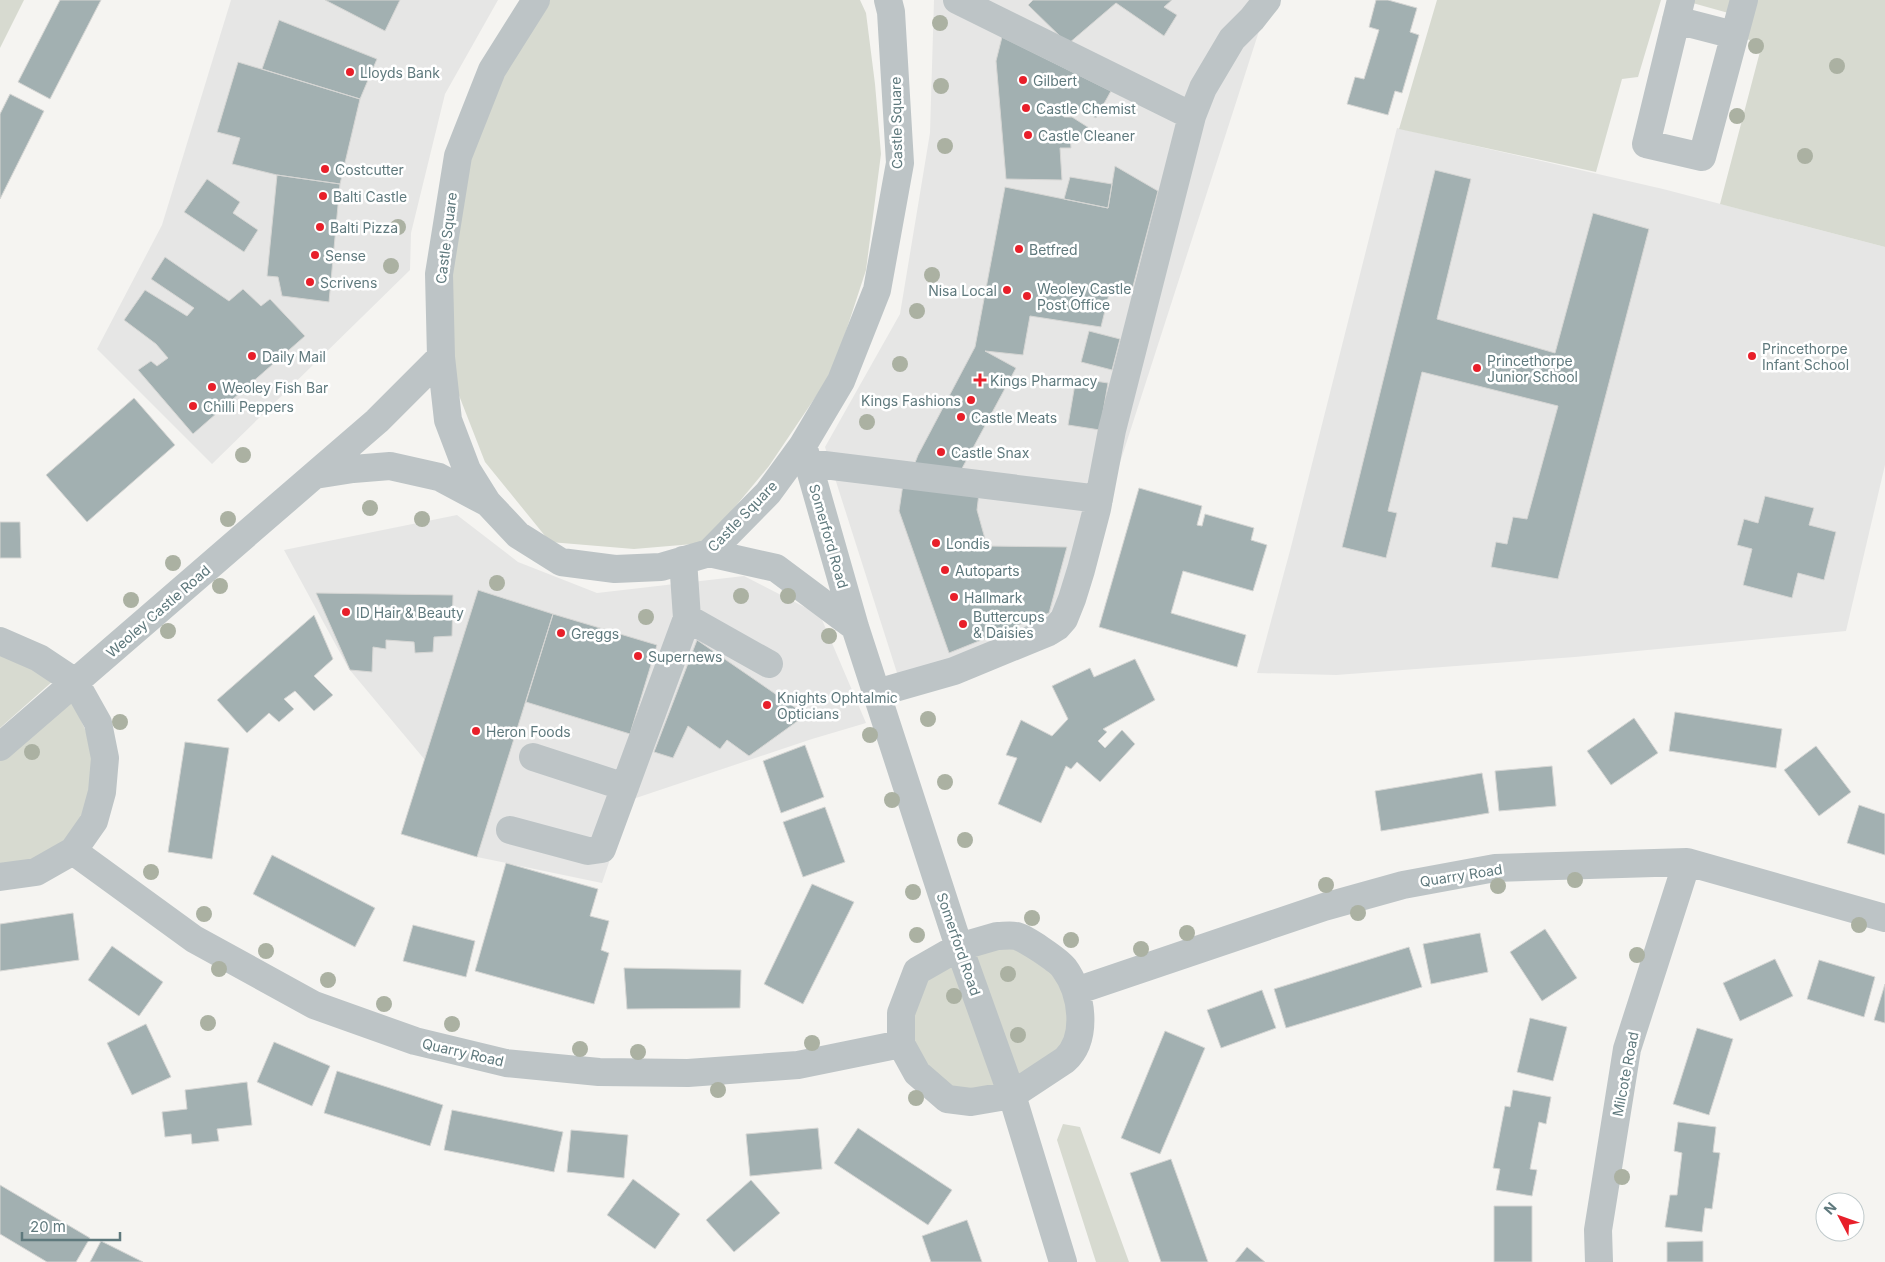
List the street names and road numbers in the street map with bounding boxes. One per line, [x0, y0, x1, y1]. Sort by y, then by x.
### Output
street label: Castle Square [887, 77, 905, 169]
street label: Castle Square [432, 191, 460, 285]
street label: Castle Square [704, 477, 780, 555]
street label: Somerford Road [806, 482, 852, 590]
street label: Weoley Castle Road [103, 561, 213, 661]
street label: Quarry Road [1418, 860, 1504, 890]
street label: Somerford Road [933, 890, 985, 998]
street label: Milcote Road [1608, 1030, 1642, 1118]
street label: Quarry Road [420, 1034, 506, 1070]

